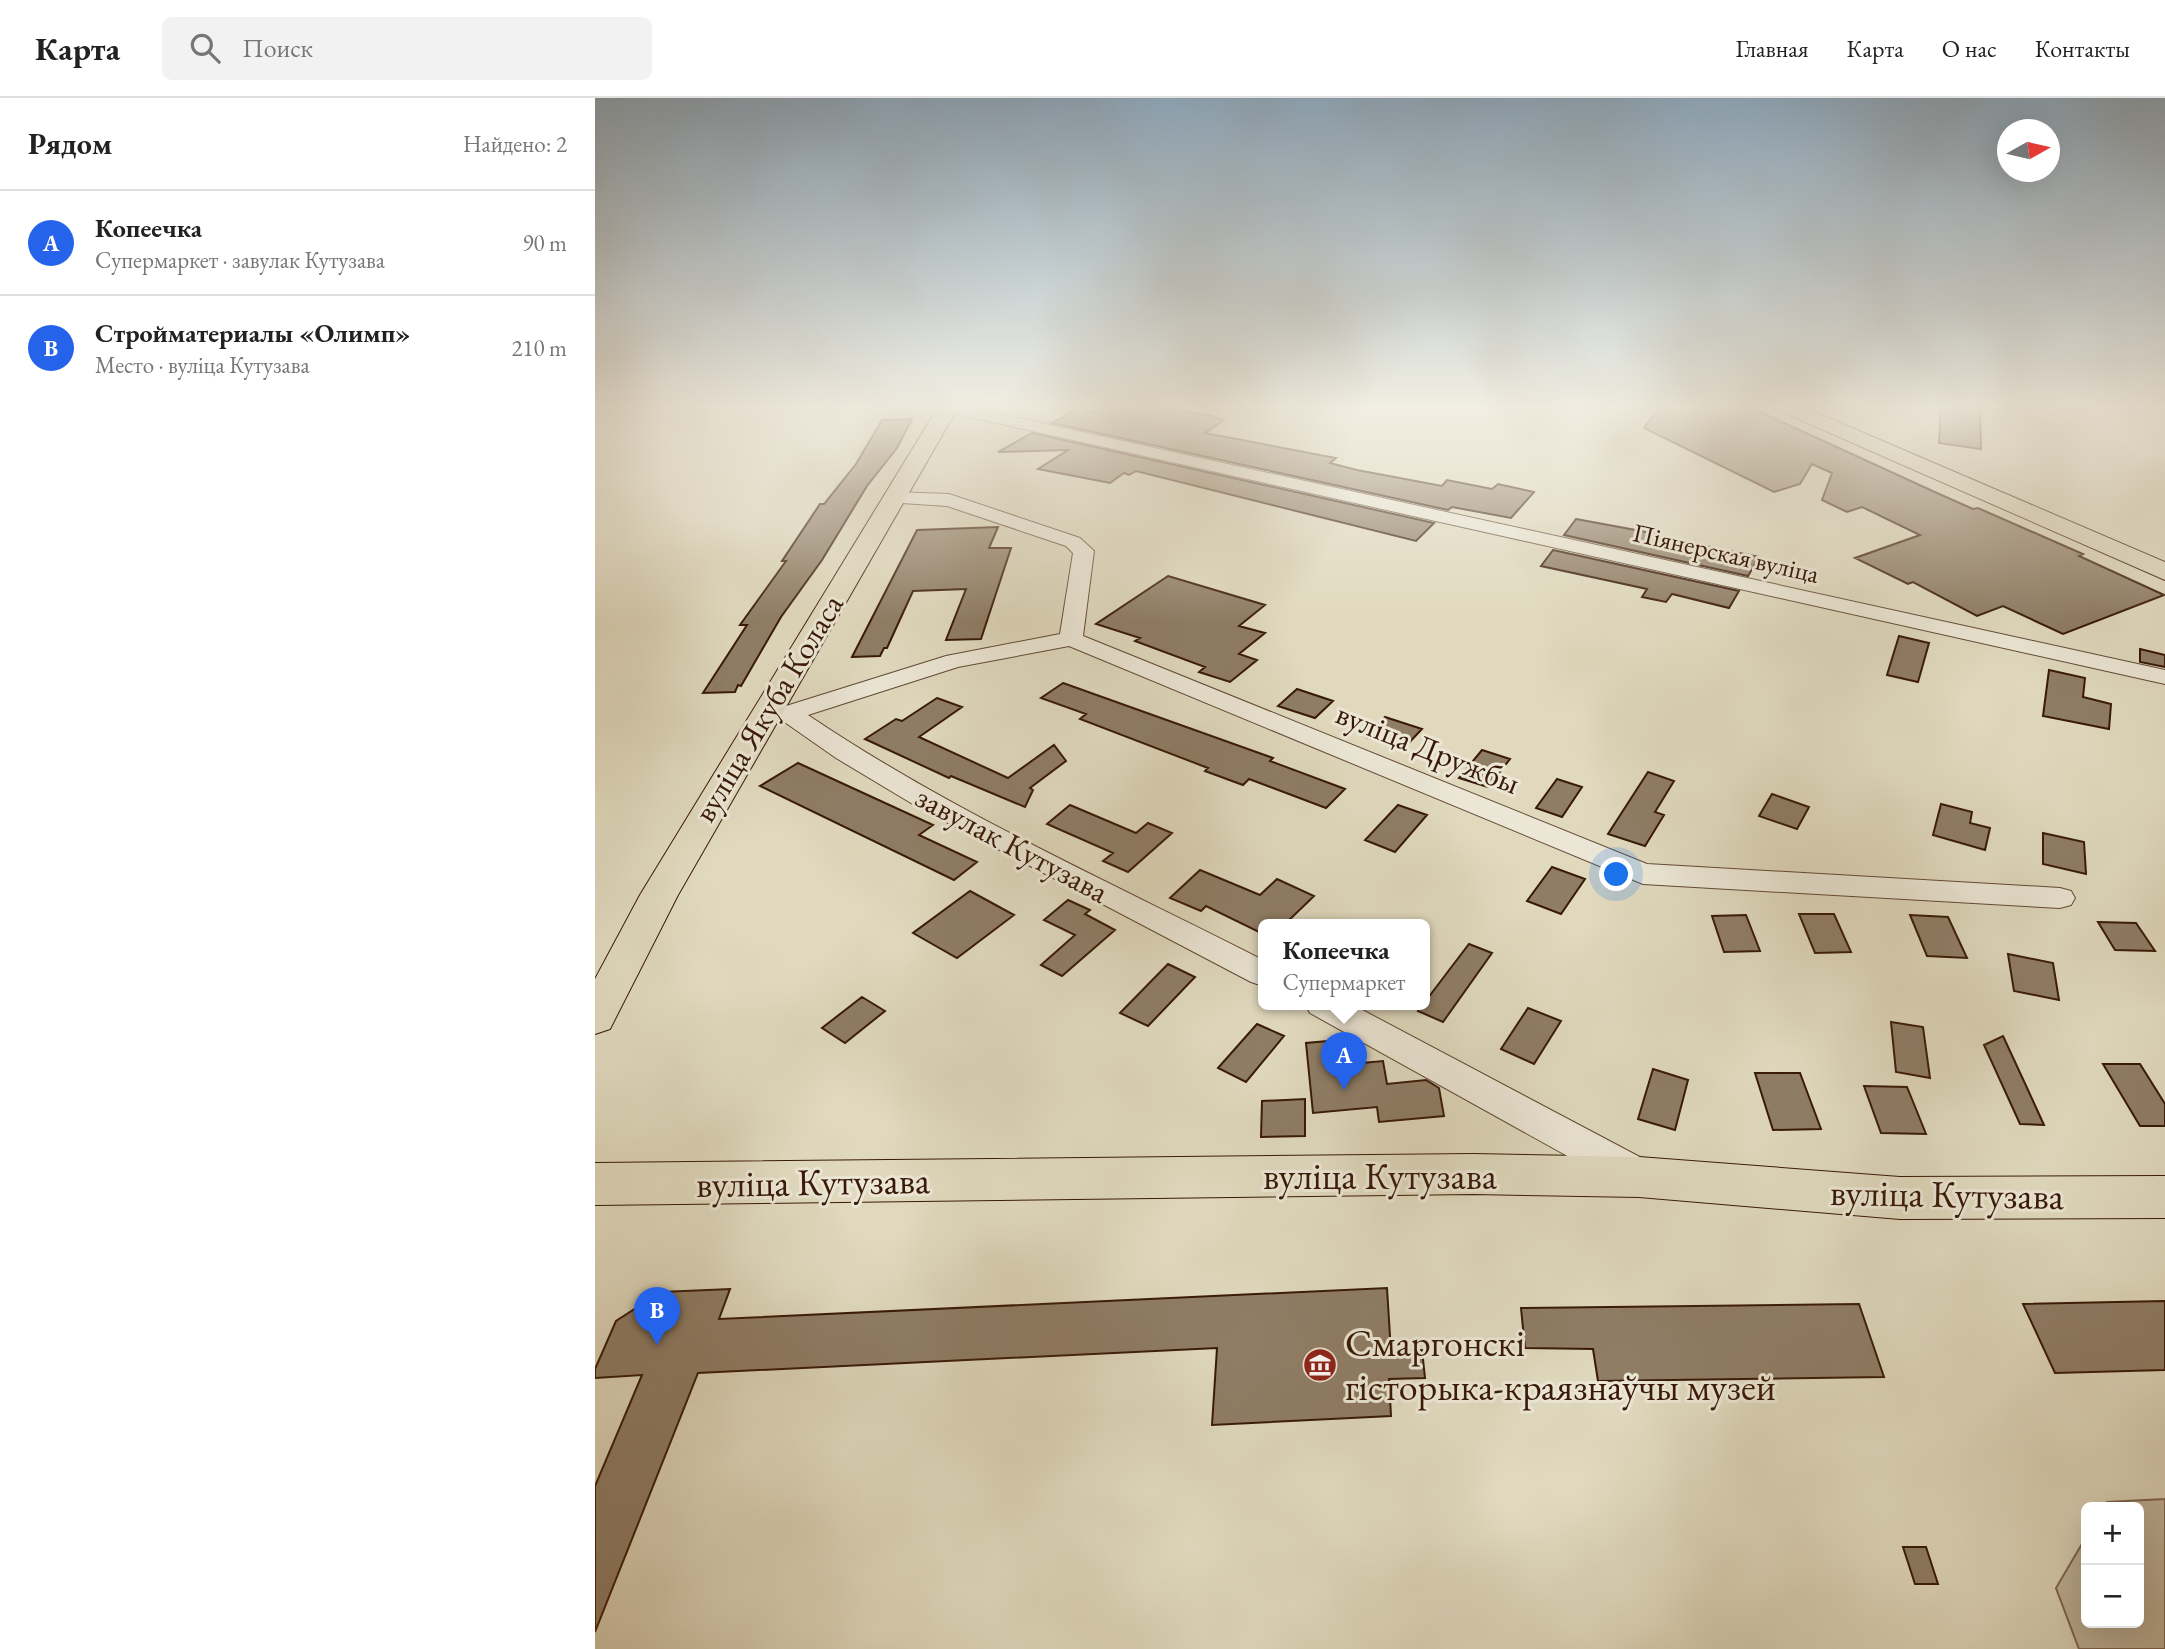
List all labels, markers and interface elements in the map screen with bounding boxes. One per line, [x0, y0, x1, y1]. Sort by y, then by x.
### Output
search box [162, 17, 652, 80]
text: Карта [35, 27, 120, 70]
icon: search [186, 29, 224, 67]
text: Поиск [242, 31, 313, 65]
text: Главная [1735, 33, 1809, 64]
text: Карта [1847, 33, 1904, 64]
text: О нас [1942, 33, 1997, 64]
text: Контакты [2035, 33, 2130, 64]
north arrow [1997, 119, 2060, 182]
text: Рядом [28, 124, 112, 163]
text: Найдено: 2 [463, 129, 567, 159]
text: Копеечка [95, 211, 202, 245]
text: A [43, 228, 59, 258]
text: 90 m [522, 228, 567, 258]
text: Супермаркет · завулак Кутузава [95, 245, 385, 275]
text: Стройматериалы «Олимп» [95, 316, 411, 350]
text: B [44, 333, 58, 363]
text: 210 m [511, 333, 567, 363]
text: Место · вуліца Кутузава [95, 350, 310, 380]
street label: Піянерская вуліца [1630, 515, 1823, 591]
street label: вуліца Якуба Коласа [683, 586, 853, 830]
street label: вуліца Дружбы [1330, 692, 1526, 804]
street label: завулак Кутузава [908, 775, 1116, 913]
your location [1599, 857, 1633, 891]
popup [1258, 919, 1430, 1010]
text: Копеечка [1282, 933, 1390, 967]
text: Супермаркет [1282, 967, 1406, 997]
pin: A [1321, 1032, 1367, 1090]
street label: вуліца Кутузава [1263, 1151, 1498, 1200]
street label: вуліца Кутузава [696, 1155, 931, 1208]
street label: вуліца Кутузава [1830, 1167, 2065, 1220]
pin: B [634, 1287, 680, 1345]
place label: Смаргонскі гісторыка-краязнаўчы музей [1345, 1318, 1776, 1411]
museum icon: Смаргонскі гісторыка-краязнаўчы музей [1301, 1346, 1339, 1384]
map controls [2081, 1502, 2144, 1628]
button: + [2081, 1502, 2144, 1565]
button: − [2081, 1565, 2144, 1628]

